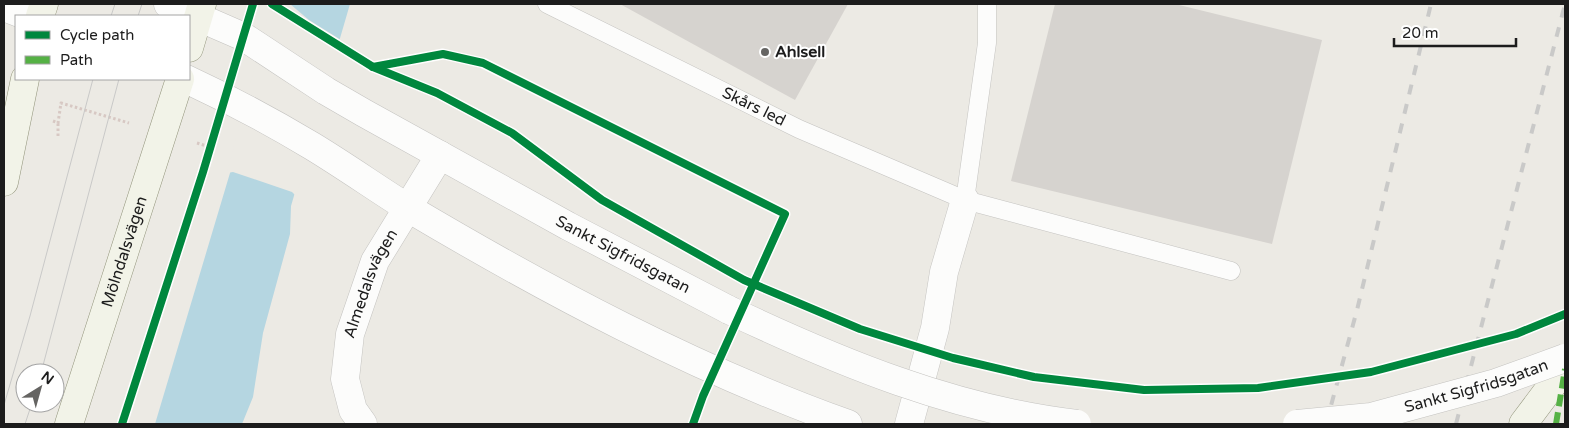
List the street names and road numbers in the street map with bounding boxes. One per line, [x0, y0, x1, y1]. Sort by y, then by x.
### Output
street label: Skårs led [719, 82, 789, 131]
street label: Mölndalsvägen [97, 194, 152, 310]
street label: Sankt Sigfridsgatan [552, 211, 694, 298]
street label: Almedalsvägen [339, 225, 402, 341]
street label: Sankt Sigfridsgatan [1402, 355, 1551, 417]

